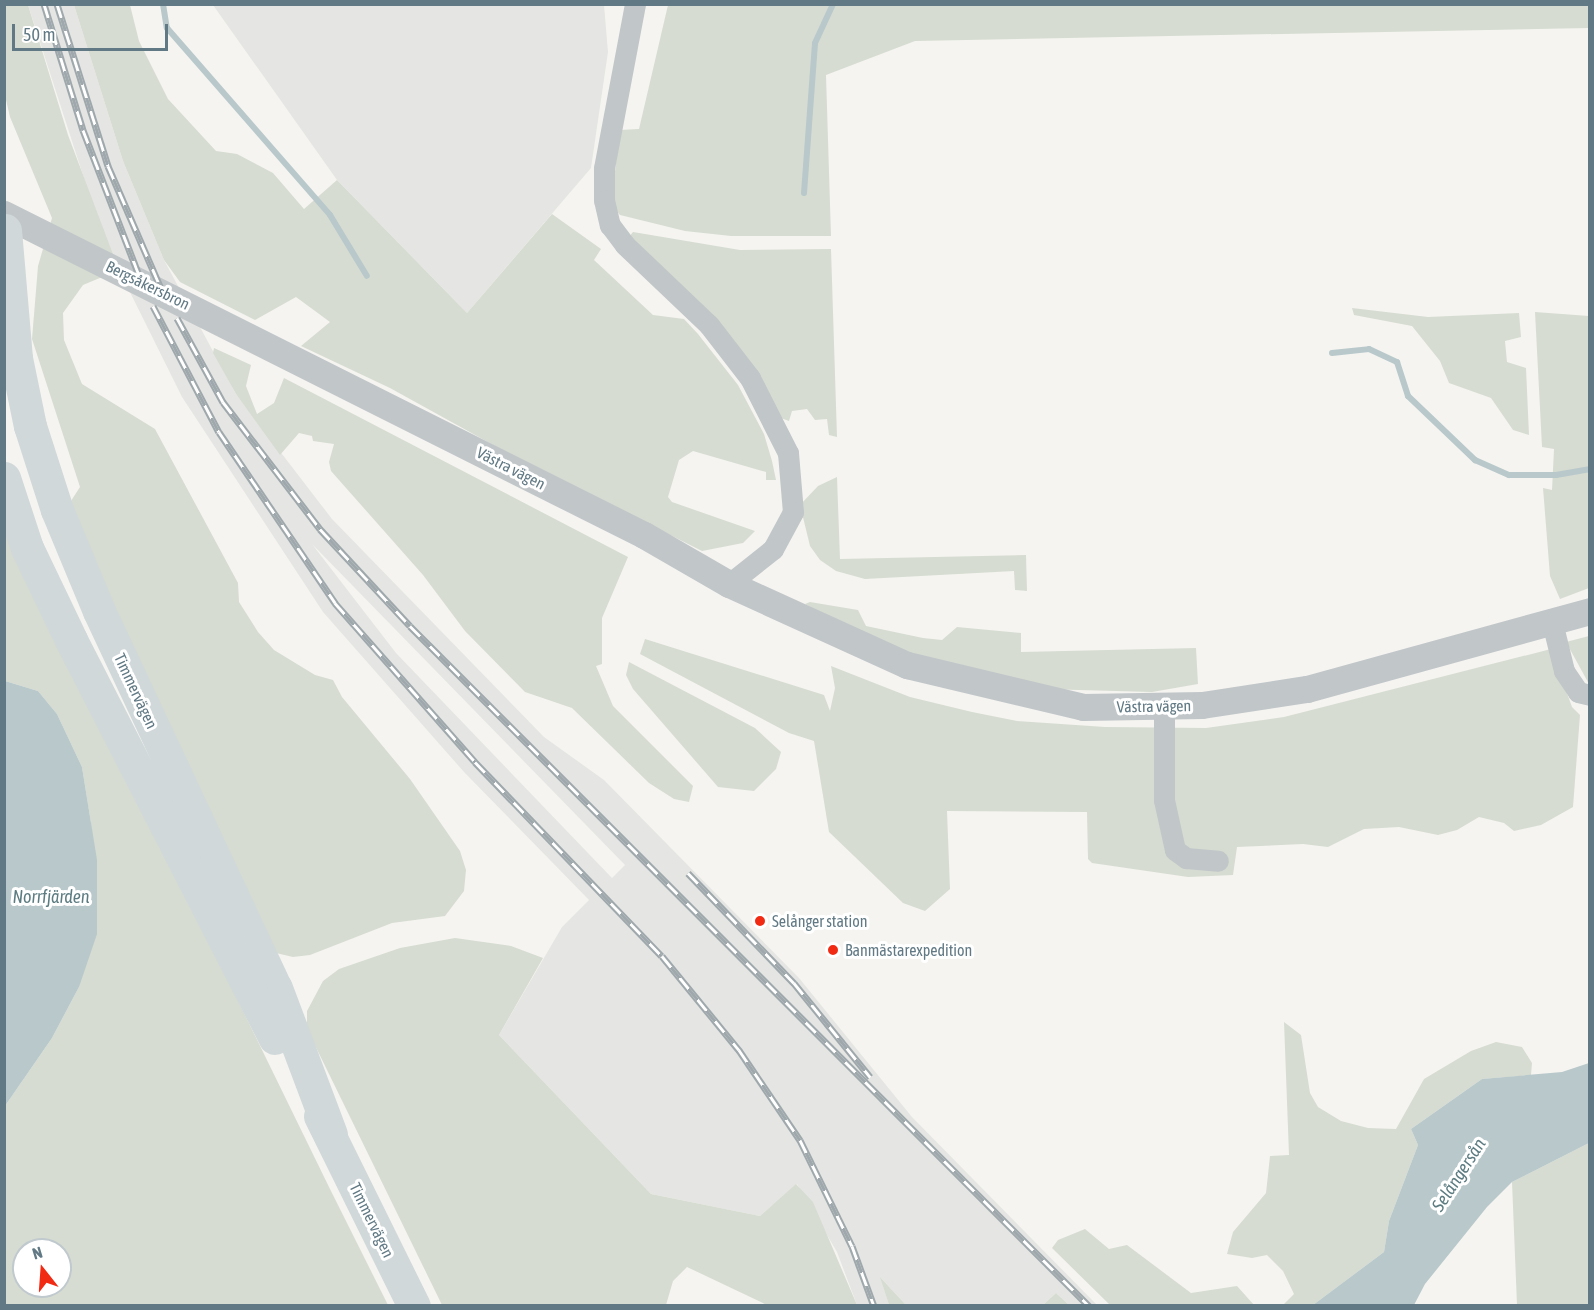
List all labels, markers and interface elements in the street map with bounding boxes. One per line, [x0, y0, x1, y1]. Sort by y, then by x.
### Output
scale bar [15, 12, 171, 50]
text: 50 m [23, 24, 55, 45]
street label: Bergsåkersbron [103, 256, 193, 314]
street label: Västra vägen [473, 443, 549, 493]
street label: Timmervägen [110, 650, 162, 732]
street label: Västra vägen [1117, 696, 1191, 716]
water label: Norrfjärden [12, 886, 90, 908]
place label: Selånger station [772, 911, 867, 931]
marker: Selånger station [753, 914, 767, 928]
place label: Banmästarexpedition [845, 940, 972, 960]
marker: Banmästarexpedition [826, 943, 840, 957]
water label: Selångersån [1428, 1135, 1490, 1215]
street label: Timmervägen [346, 1179, 398, 1261]
north arrow [12, 1238, 72, 1298]
text: N [30, 1243, 44, 1263]

